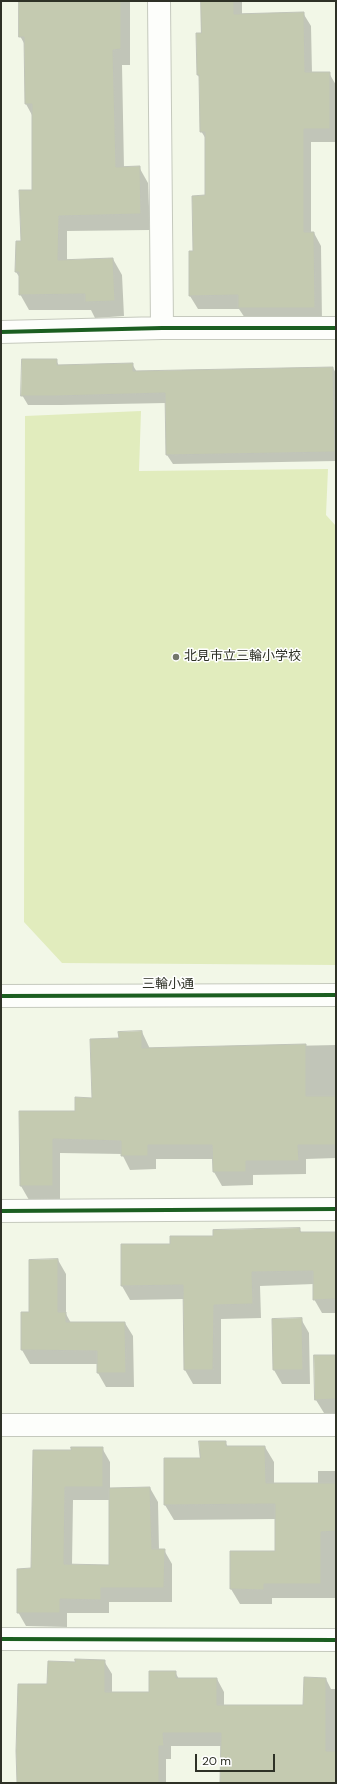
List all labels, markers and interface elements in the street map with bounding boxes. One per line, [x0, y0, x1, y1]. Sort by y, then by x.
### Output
place label: 北見市立三輪小学校 [184, 649, 301, 665]
marker: 北見市立三輪小学校 [171, 652, 181, 662]
street label: 三輪小通 [142, 977, 194, 993]
scale bar [197, 1746, 277, 1772]
text: 20 m [202, 1753, 231, 1769]

